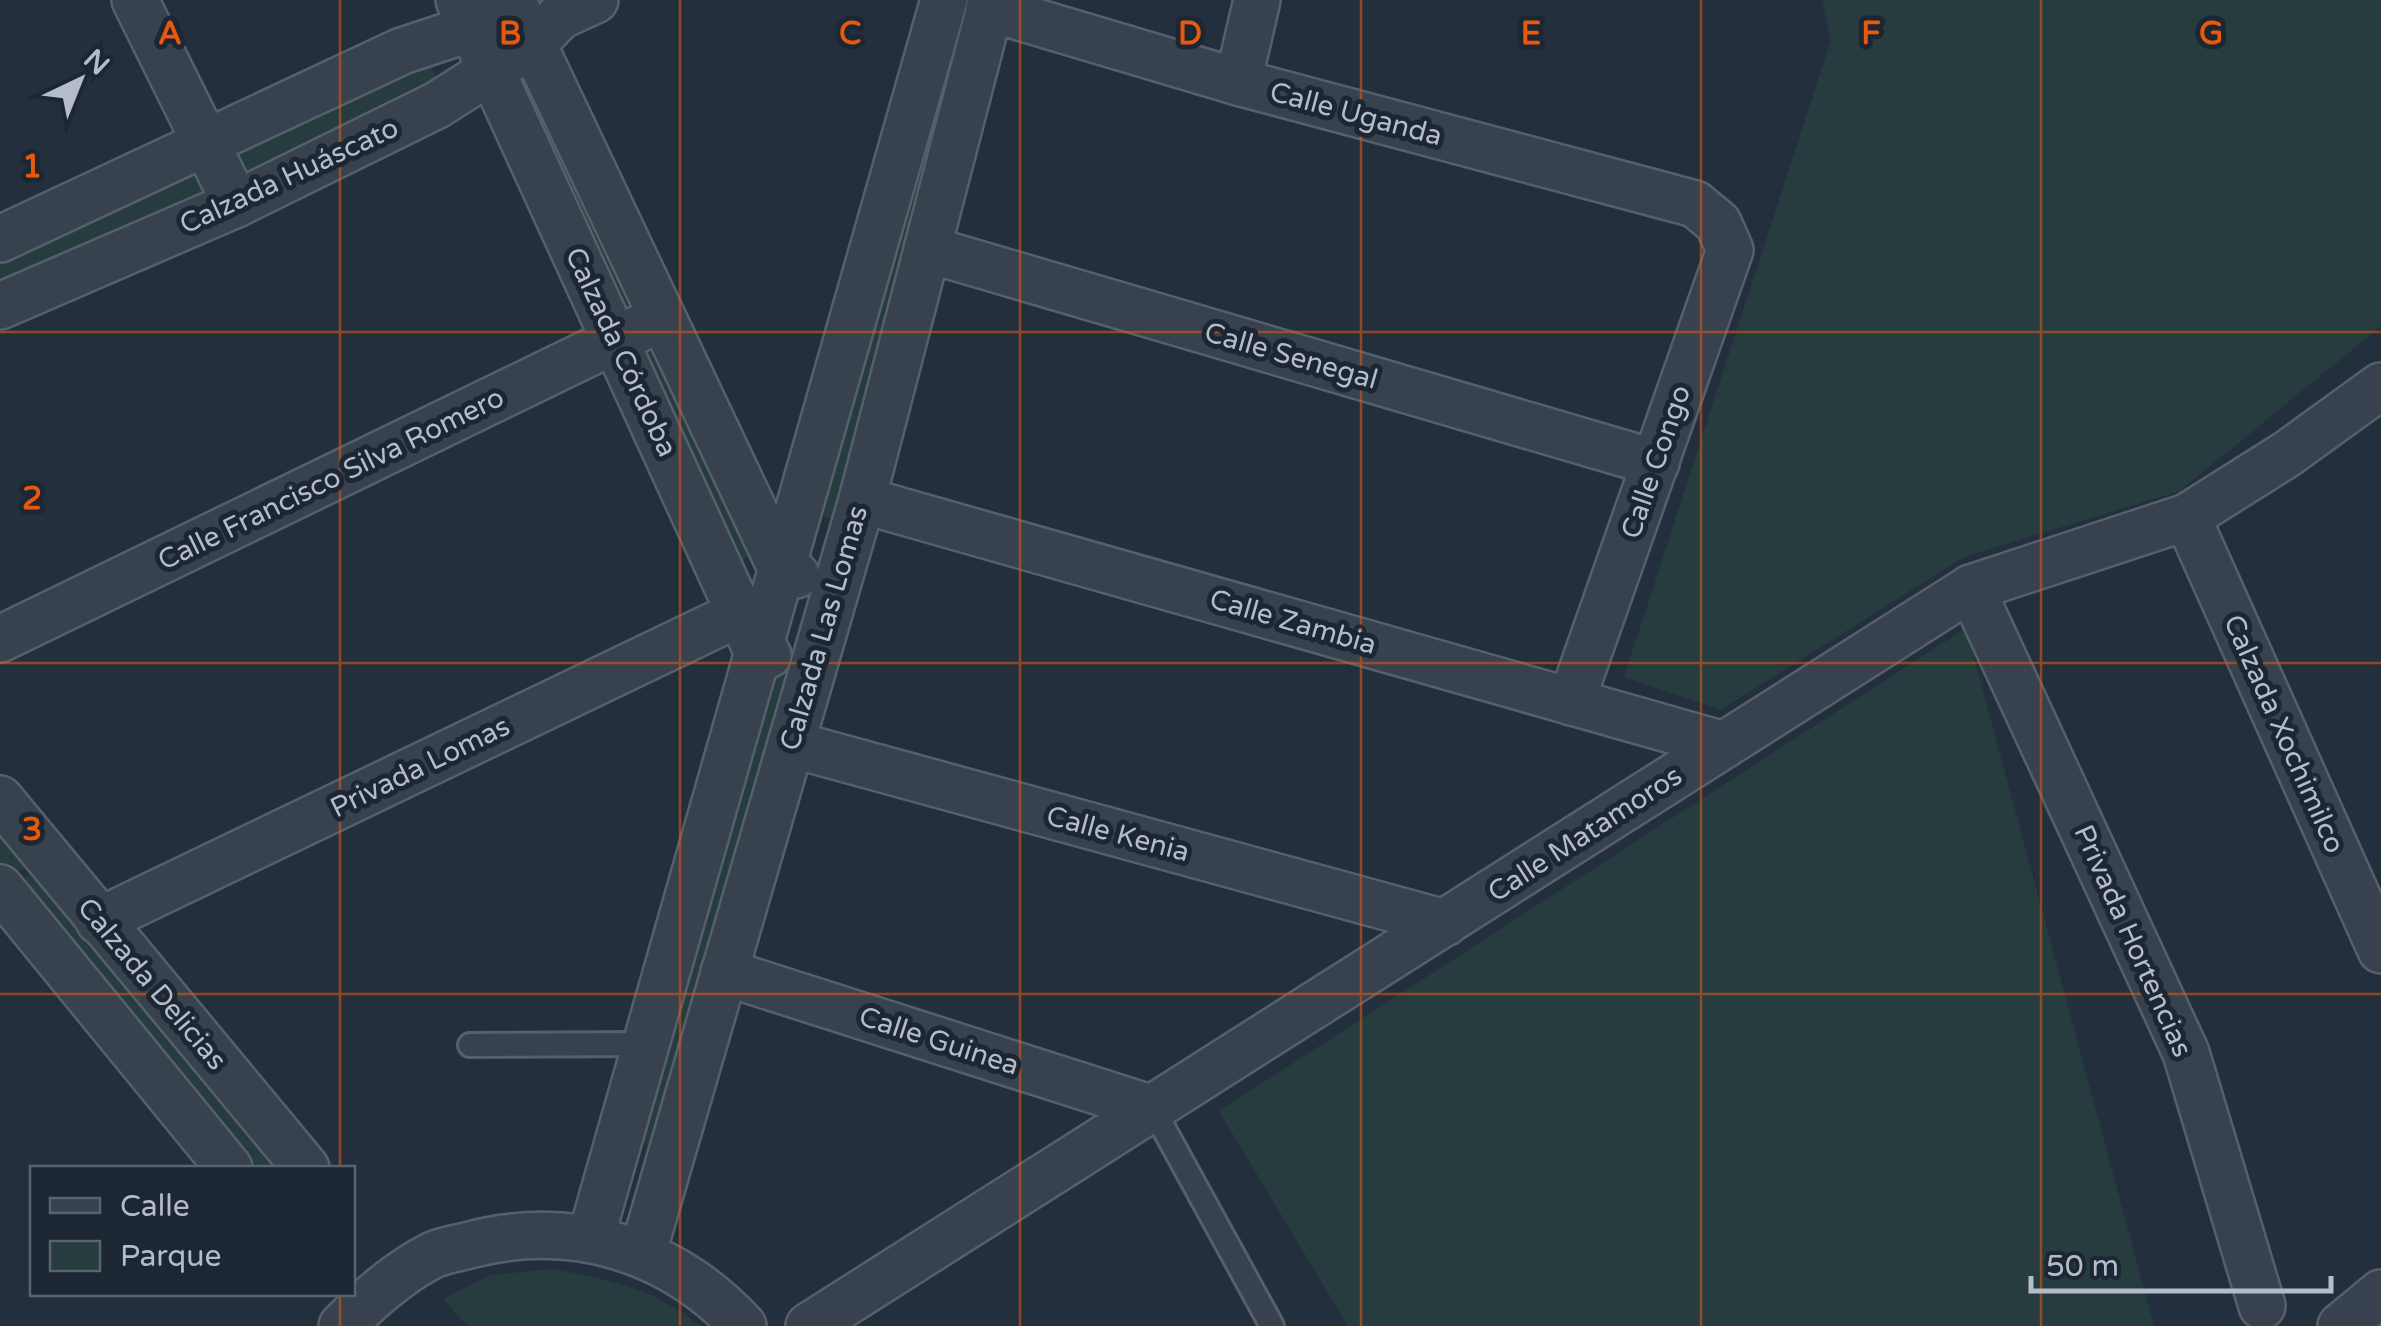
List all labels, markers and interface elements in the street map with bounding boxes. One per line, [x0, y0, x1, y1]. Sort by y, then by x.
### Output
text: A [158, 15, 182, 53]
text: B [499, 15, 521, 53]
text: C [839, 15, 861, 53]
text: D [1178, 15, 1202, 53]
text: E [1521, 15, 1541, 53]
text: F [1861, 15, 1881, 53]
text: G [2199, 15, 2223, 53]
north arrow [30, 30, 130, 130]
text: N [77, 42, 116, 83]
street label: Calle Uganda [1266, 75, 1446, 153]
street label: Calzada Huáscato [174, 110, 404, 242]
text: 1 [22, 148, 42, 186]
street label: Calzada Córdoba [558, 242, 684, 462]
street label: Calle Senegal [1200, 315, 1382, 397]
street label: Calle Francisco Silva Romero [152, 380, 510, 578]
street label: Calle Congo [1614, 381, 1698, 543]
text: 2 [22, 480, 42, 518]
street label: Calzada Las Lomas [773, 502, 875, 754]
street label: Calle Zambia [1206, 582, 1380, 662]
street label: Calzada Xochimilco [2216, 609, 2352, 859]
street label: Privada Lomas [325, 709, 515, 825]
street label: Calle Matamoros [1482, 759, 1688, 909]
street label: Calle Kenia [1043, 799, 1193, 869]
text: 3 [22, 811, 42, 849]
street label: Privada Hortencias [2067, 820, 2199, 1062]
street label: Calzada Delicias [70, 891, 234, 1077]
street label: Calle Guinea [855, 999, 1023, 1083]
legend [30, 1166, 355, 1296]
text: Calle [120, 1188, 190, 1225]
scale bar [2031, 1231, 2331, 1293]
text: Parque [120, 1238, 221, 1275]
text: 50 m [2046, 1248, 2119, 1285]

